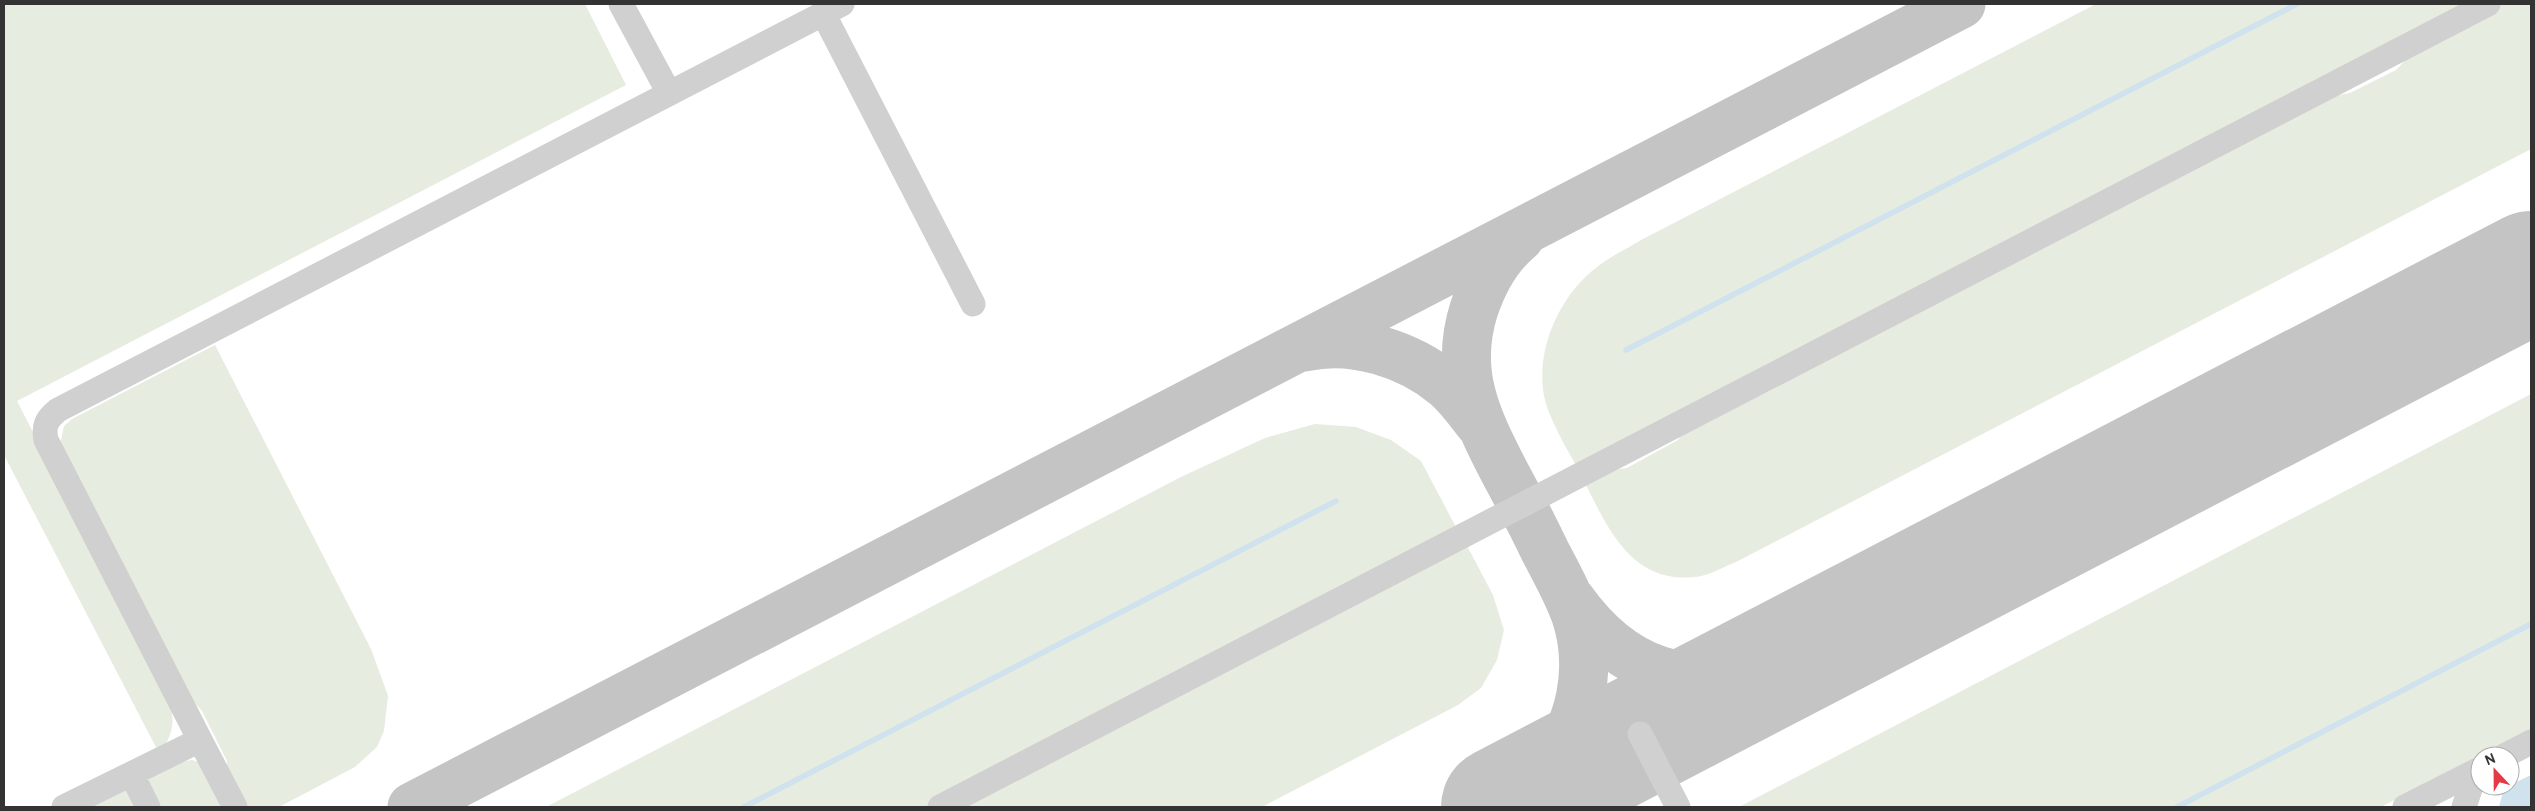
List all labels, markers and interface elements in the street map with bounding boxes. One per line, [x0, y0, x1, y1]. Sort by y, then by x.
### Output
north arrow [2470, 746, 2520, 796]
text: N [2483, 751, 2499, 770]

